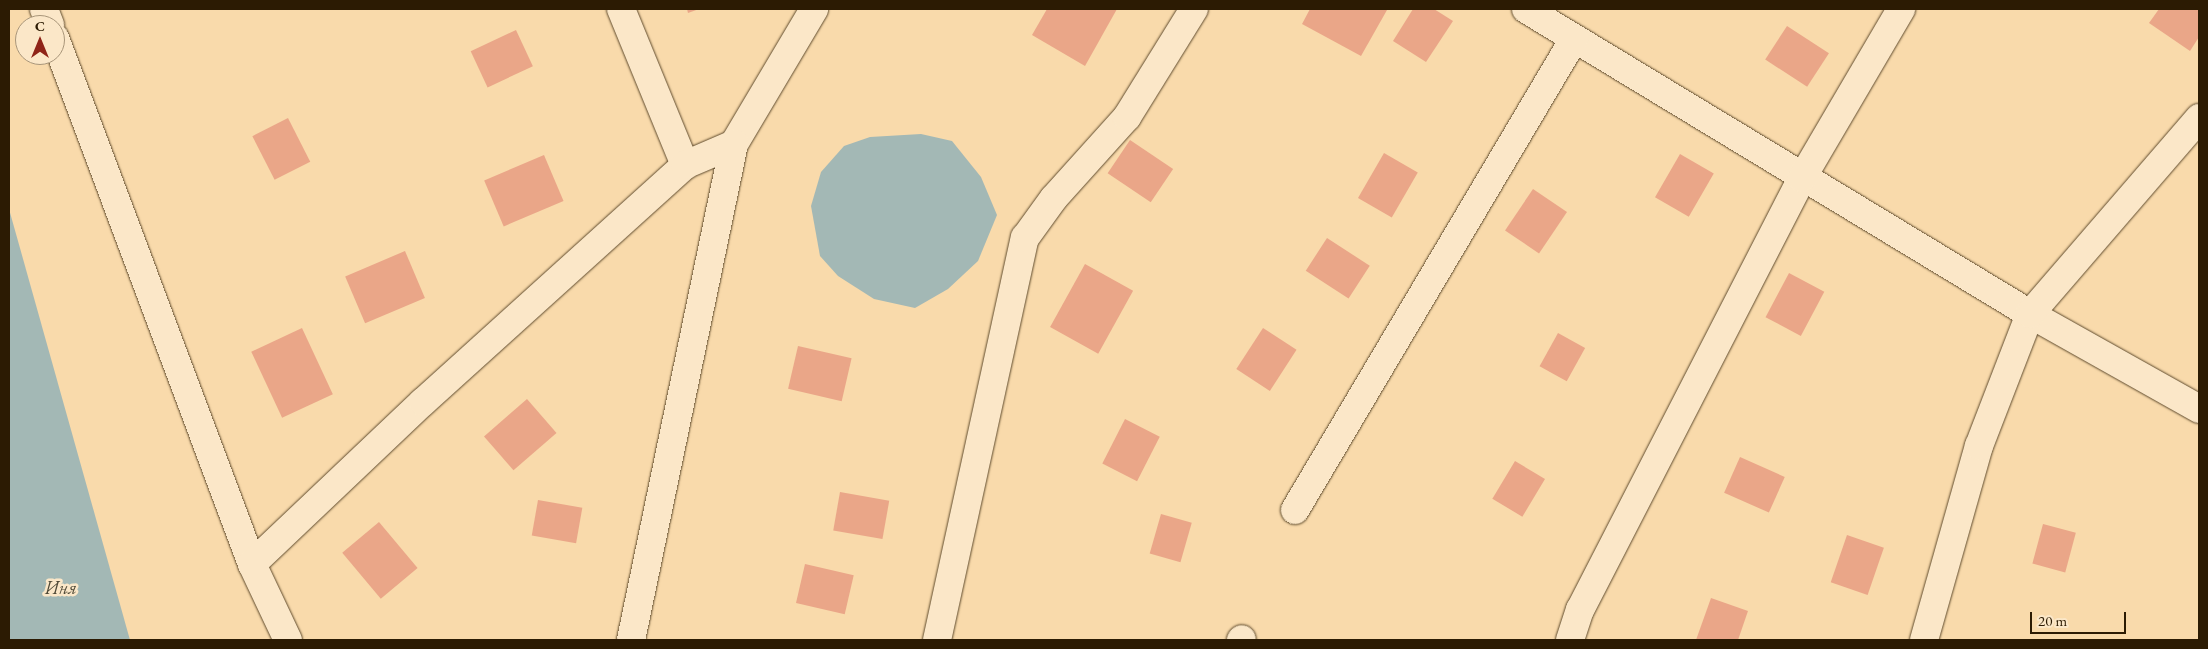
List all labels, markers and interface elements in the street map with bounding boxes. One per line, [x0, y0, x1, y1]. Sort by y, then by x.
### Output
north arrow [15, 15, 65, 65]
text: С [35, 17, 45, 35]
water label: Иня [45, 577, 77, 599]
scale bar [2033, 602, 2129, 634]
text: 20 m [2038, 611, 2067, 630]

